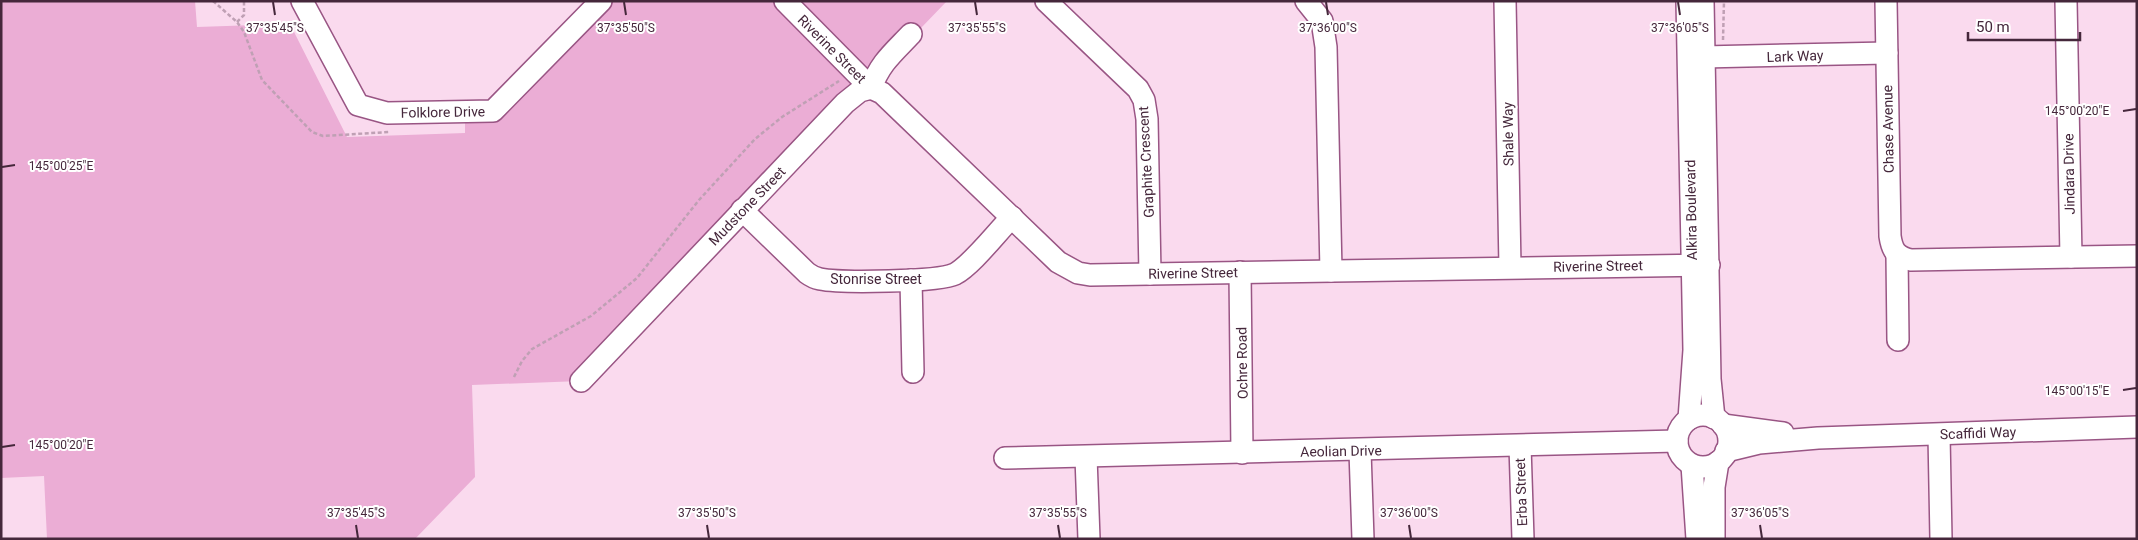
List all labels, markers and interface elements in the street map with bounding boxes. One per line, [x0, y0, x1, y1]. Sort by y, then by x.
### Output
scale bar [1968, 10, 2080, 42]
street label: Riverine Street [795, 12, 870, 87]
text: 50 m [1976, 18, 2010, 36]
text: 37°35'45"S [246, 21, 304, 35]
text: 37°35'50"S [597, 21, 655, 35]
text: 37°35'55"S [948, 21, 1006, 35]
text: 37°36'00"S [1299, 21, 1357, 35]
text: 37°36'05"S [1651, 21, 1709, 35]
street label: Lark Way [1766, 47, 1824, 65]
street label: Chase Avenue [1879, 85, 1897, 173]
street label: Shale Way [1499, 101, 1517, 166]
street label: Folklore Drive [401, 103, 485, 121]
text: 145°00'20"E [2045, 104, 2109, 118]
street label: Graphite Crescent [1135, 105, 1157, 218]
street label: Jindara Drive [2060, 133, 2078, 215]
text: 145°00'25"E [29, 159, 93, 173]
street label: Alkira Boulevard [1682, 160, 1700, 260]
street label: Mudstone Street [705, 163, 789, 249]
street label: Riverine Street [1553, 257, 1643, 275]
street label: Riverine Street [1148, 264, 1238, 282]
street label: Stonrise Street [830, 271, 922, 287]
street label: Ochre Road [1233, 327, 1251, 399]
text: 145°00'15"E [2045, 384, 2109, 398]
street label: Scaffidi Way [1940, 424, 2017, 442]
text: 145°00'20"E [29, 438, 93, 452]
street label: Aeolian Drive [1300, 442, 1382, 460]
street label: Erba Street [1512, 457, 1530, 527]
text: 37°35'45"S [327, 506, 385, 520]
text: 37°35'50"S [678, 506, 736, 520]
text: 37°35'55"S [1029, 506, 1087, 520]
text: 37°36'00"S [1380, 506, 1438, 520]
text: 37°36'05"S [1731, 506, 1789, 520]

